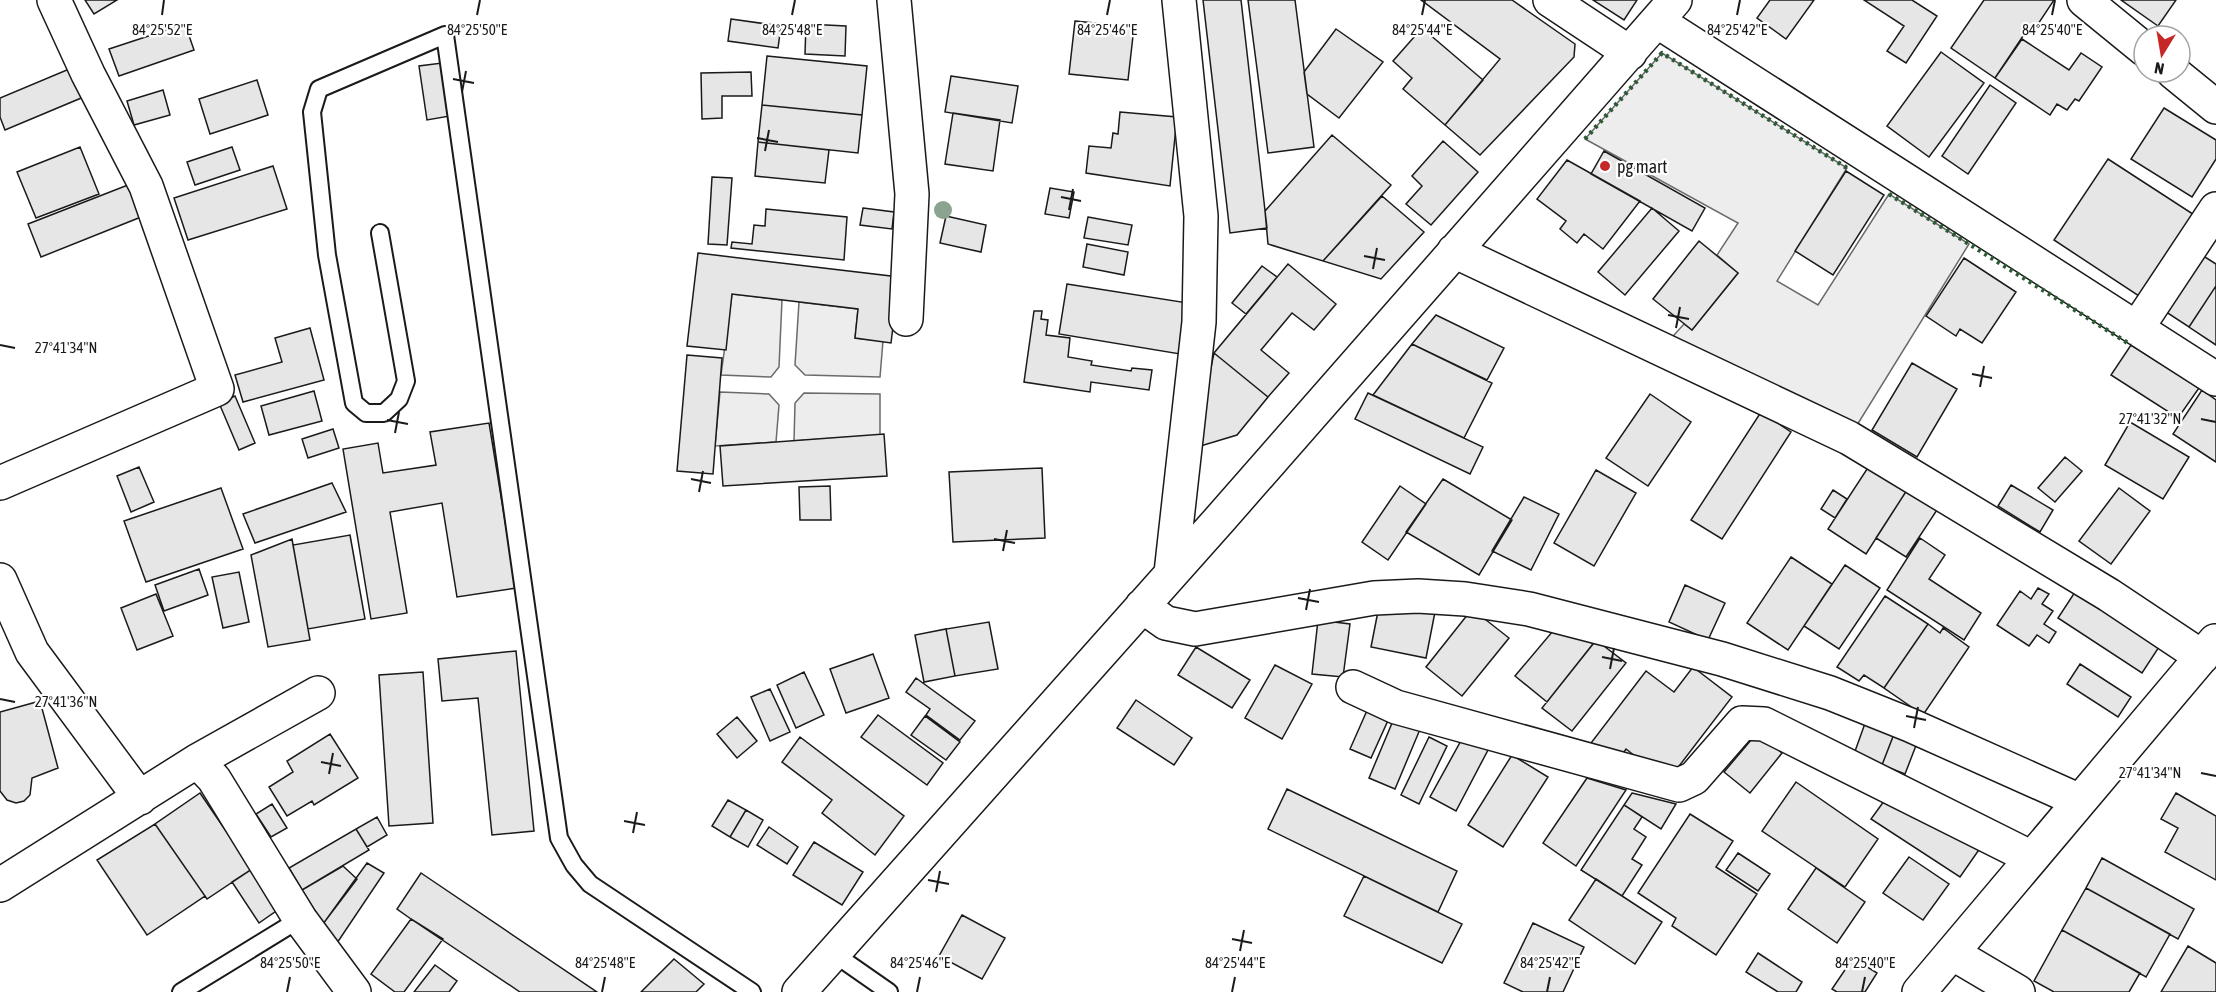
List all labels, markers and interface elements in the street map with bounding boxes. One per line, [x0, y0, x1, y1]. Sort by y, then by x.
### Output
text: 84°25'52"E [132, 21, 193, 38]
text: 84°25'50"E [447, 21, 508, 38]
text: 84°25'48"E [762, 21, 823, 38]
text: 84°25'46"E [1077, 21, 1138, 38]
text: 84°25'44"E [1392, 21, 1453, 38]
text: 84°25'42"E [1707, 21, 1768, 38]
text: 84°25'40"E [2022, 21, 2083, 38]
north arrow [2132, 24, 2192, 84]
text: N [2153, 59, 2165, 78]
place label: pg mart [1617, 156, 1667, 177]
marker: pg mart [1598, 159, 1612, 173]
text: 27°41'34"N [35, 339, 97, 356]
text: 27°41'32"N [2119, 410, 2181, 427]
text: 27°41'36"N [35, 693, 97, 710]
text: 27°41'34"N [2119, 764, 2181, 781]
text: 84°25'50"E [260, 954, 321, 971]
text: 84°25'48"E [575, 954, 636, 971]
text: 84°25'46"E [890, 954, 951, 971]
text: 84°25'44"E [1205, 954, 1266, 971]
text: 84°25'42"E [1520, 954, 1581, 971]
text: 84°25'40"E [1835, 954, 1896, 971]

